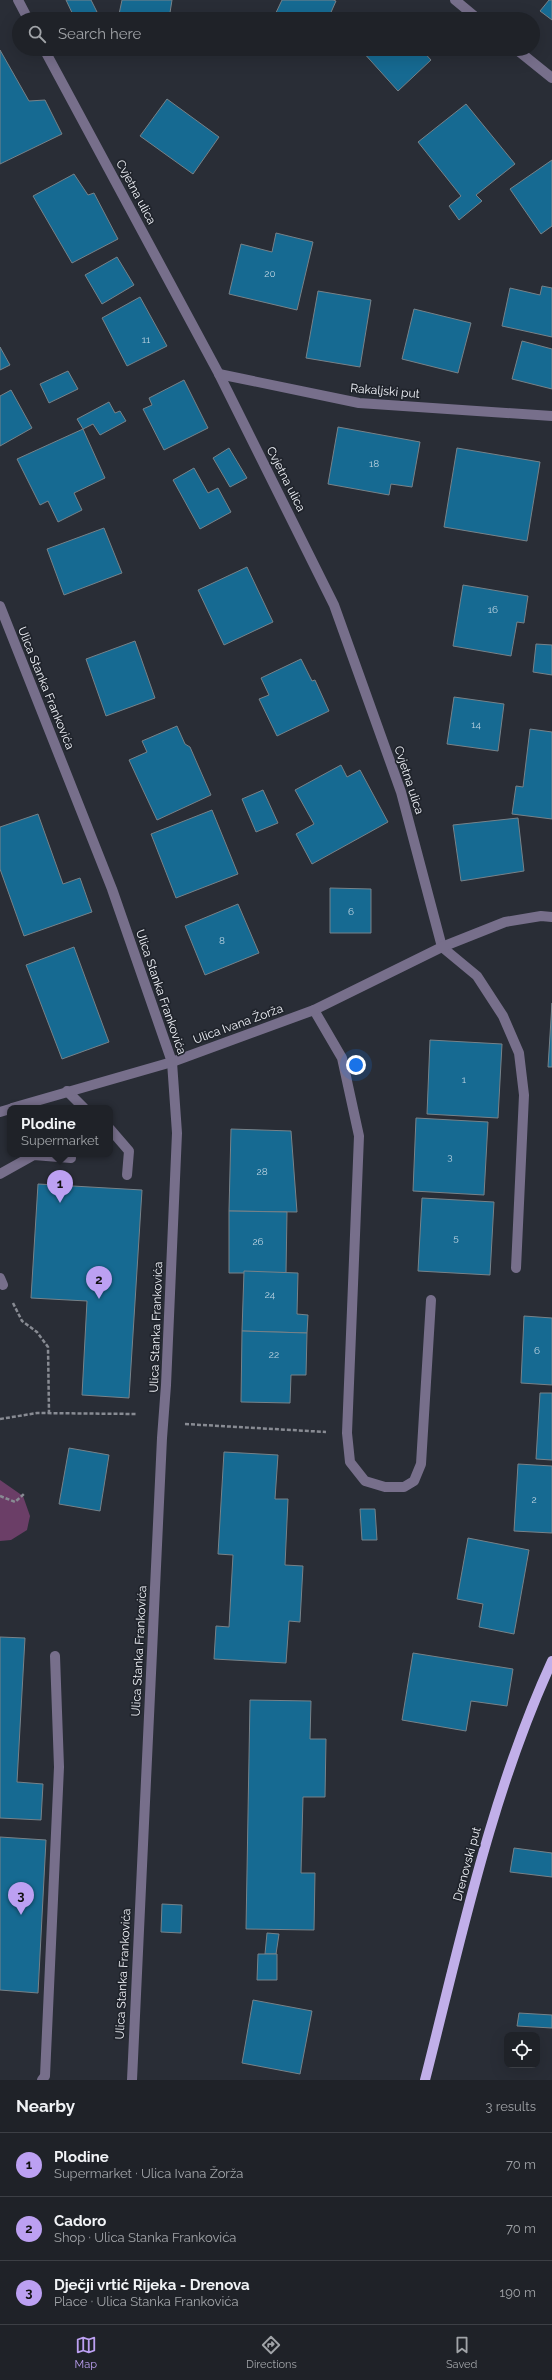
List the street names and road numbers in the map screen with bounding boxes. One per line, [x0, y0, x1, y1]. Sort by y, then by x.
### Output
street label: Cvjetna ulica [113, 157, 159, 227]
street label: Rakaljski put [350, 381, 420, 401]
street label: Cvjetna ulica [264, 444, 308, 514]
street label: Ulica Stanka Frankovića [15, 625, 77, 751]
street label: Cvjetna ulica [391, 744, 427, 816]
street label: Ulica Stanka Frankovića [133, 928, 189, 1056]
street label: Ulica Ivana Žorža [191, 1001, 285, 1047]
street label: Ulica Stanka Frankovića [147, 1261, 165, 1393]
street label: Ulica Stanka Frankovića [129, 1585, 149, 1717]
street label: Drenovski put [450, 1825, 484, 1903]
street label: Ulica Stanka Frankovića [113, 1908, 133, 2040]

